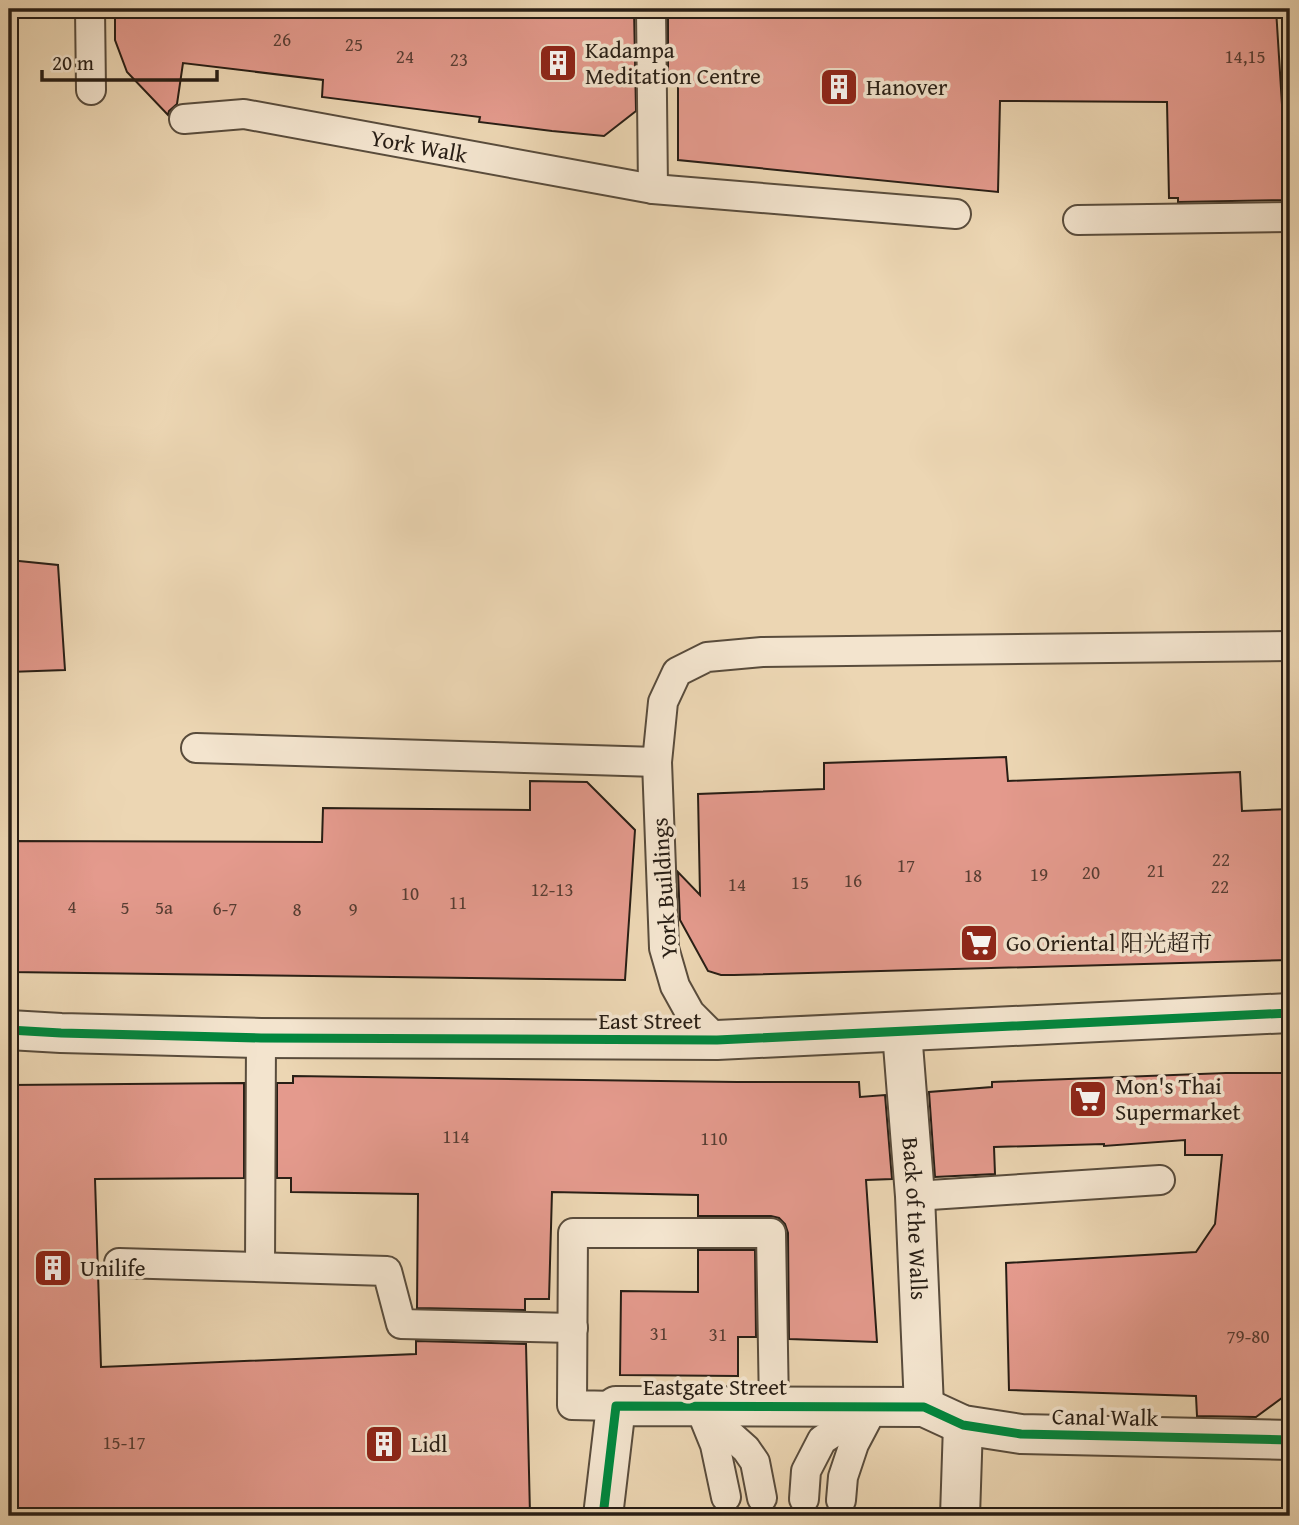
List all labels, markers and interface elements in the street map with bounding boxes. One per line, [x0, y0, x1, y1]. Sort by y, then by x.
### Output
house number: 26 [273, 25, 291, 53]
house number: 25 [345, 30, 363, 58]
place label: Kadampa Meditation Centre [585, 33, 761, 92]
scale bar [42, 38, 217, 82]
house number: 24 [396, 42, 414, 70]
building icon: Kadampa Meditation Centre [537, 42, 579, 84]
house number: 14,15 [1224, 42, 1266, 70]
house number: 23 [450, 45, 468, 73]
text: 20 m [52, 47, 94, 78]
building icon: Hanover [818, 66, 860, 108]
place label: Hanover [866, 70, 948, 103]
street label: York Walk [368, 120, 471, 171]
street label: York Buildings [642, 817, 685, 960]
house number: 22 [1212, 845, 1230, 873]
house number: 17 [897, 851, 915, 879]
house number: 21 [1147, 856, 1165, 884]
house number: 20 [1082, 858, 1100, 886]
house number: 19 [1030, 860, 1048, 888]
house number: 18 [964, 861, 982, 889]
house number: 16 [844, 866, 862, 894]
house number: 15 [791, 868, 809, 896]
house number: 14 [728, 870, 746, 898]
house number: 22 [1211, 872, 1229, 900]
house number: 12-13 [530, 875, 574, 903]
house number: 10 [401, 879, 419, 907]
house number: 11 [449, 888, 467, 916]
house number: 4 [67, 892, 77, 920]
house number: 5 [120, 893, 130, 921]
house number: 5a [155, 893, 173, 921]
house number: 6-7 [213, 894, 237, 922]
house number: 8 [292, 895, 302, 923]
house number: 9 [348, 895, 358, 923]
supermarket icon: Go Oriental 阳光超市 [958, 922, 1000, 964]
place label: Go Oriental 阳光超市 [1006, 926, 1212, 959]
street label: East Street [598, 1004, 702, 1037]
place label: Mon's Thai Supermarket [1115, 1069, 1241, 1128]
supermarket icon: Mon's Thai Supermarket [1067, 1078, 1109, 1120]
house number: 114 [442, 1122, 470, 1150]
house number: 110 [700, 1124, 728, 1152]
street label: Back of the Walls [894, 1136, 936, 1301]
building icon: Unilife [32, 1247, 74, 1289]
place label: Unilife [80, 1251, 146, 1284]
house number: 31 [650, 1319, 668, 1347]
house number: 31 [709, 1320, 727, 1348]
house number: 79-80 [1226, 1322, 1270, 1350]
street label: Eastgate Street [643, 1370, 787, 1403]
street label: Canal Walk [1052, 1399, 1159, 1434]
building icon: Lidl [363, 1423, 405, 1465]
place label: Lidl [411, 1427, 447, 1460]
house number: 15-17 [102, 1428, 146, 1456]

